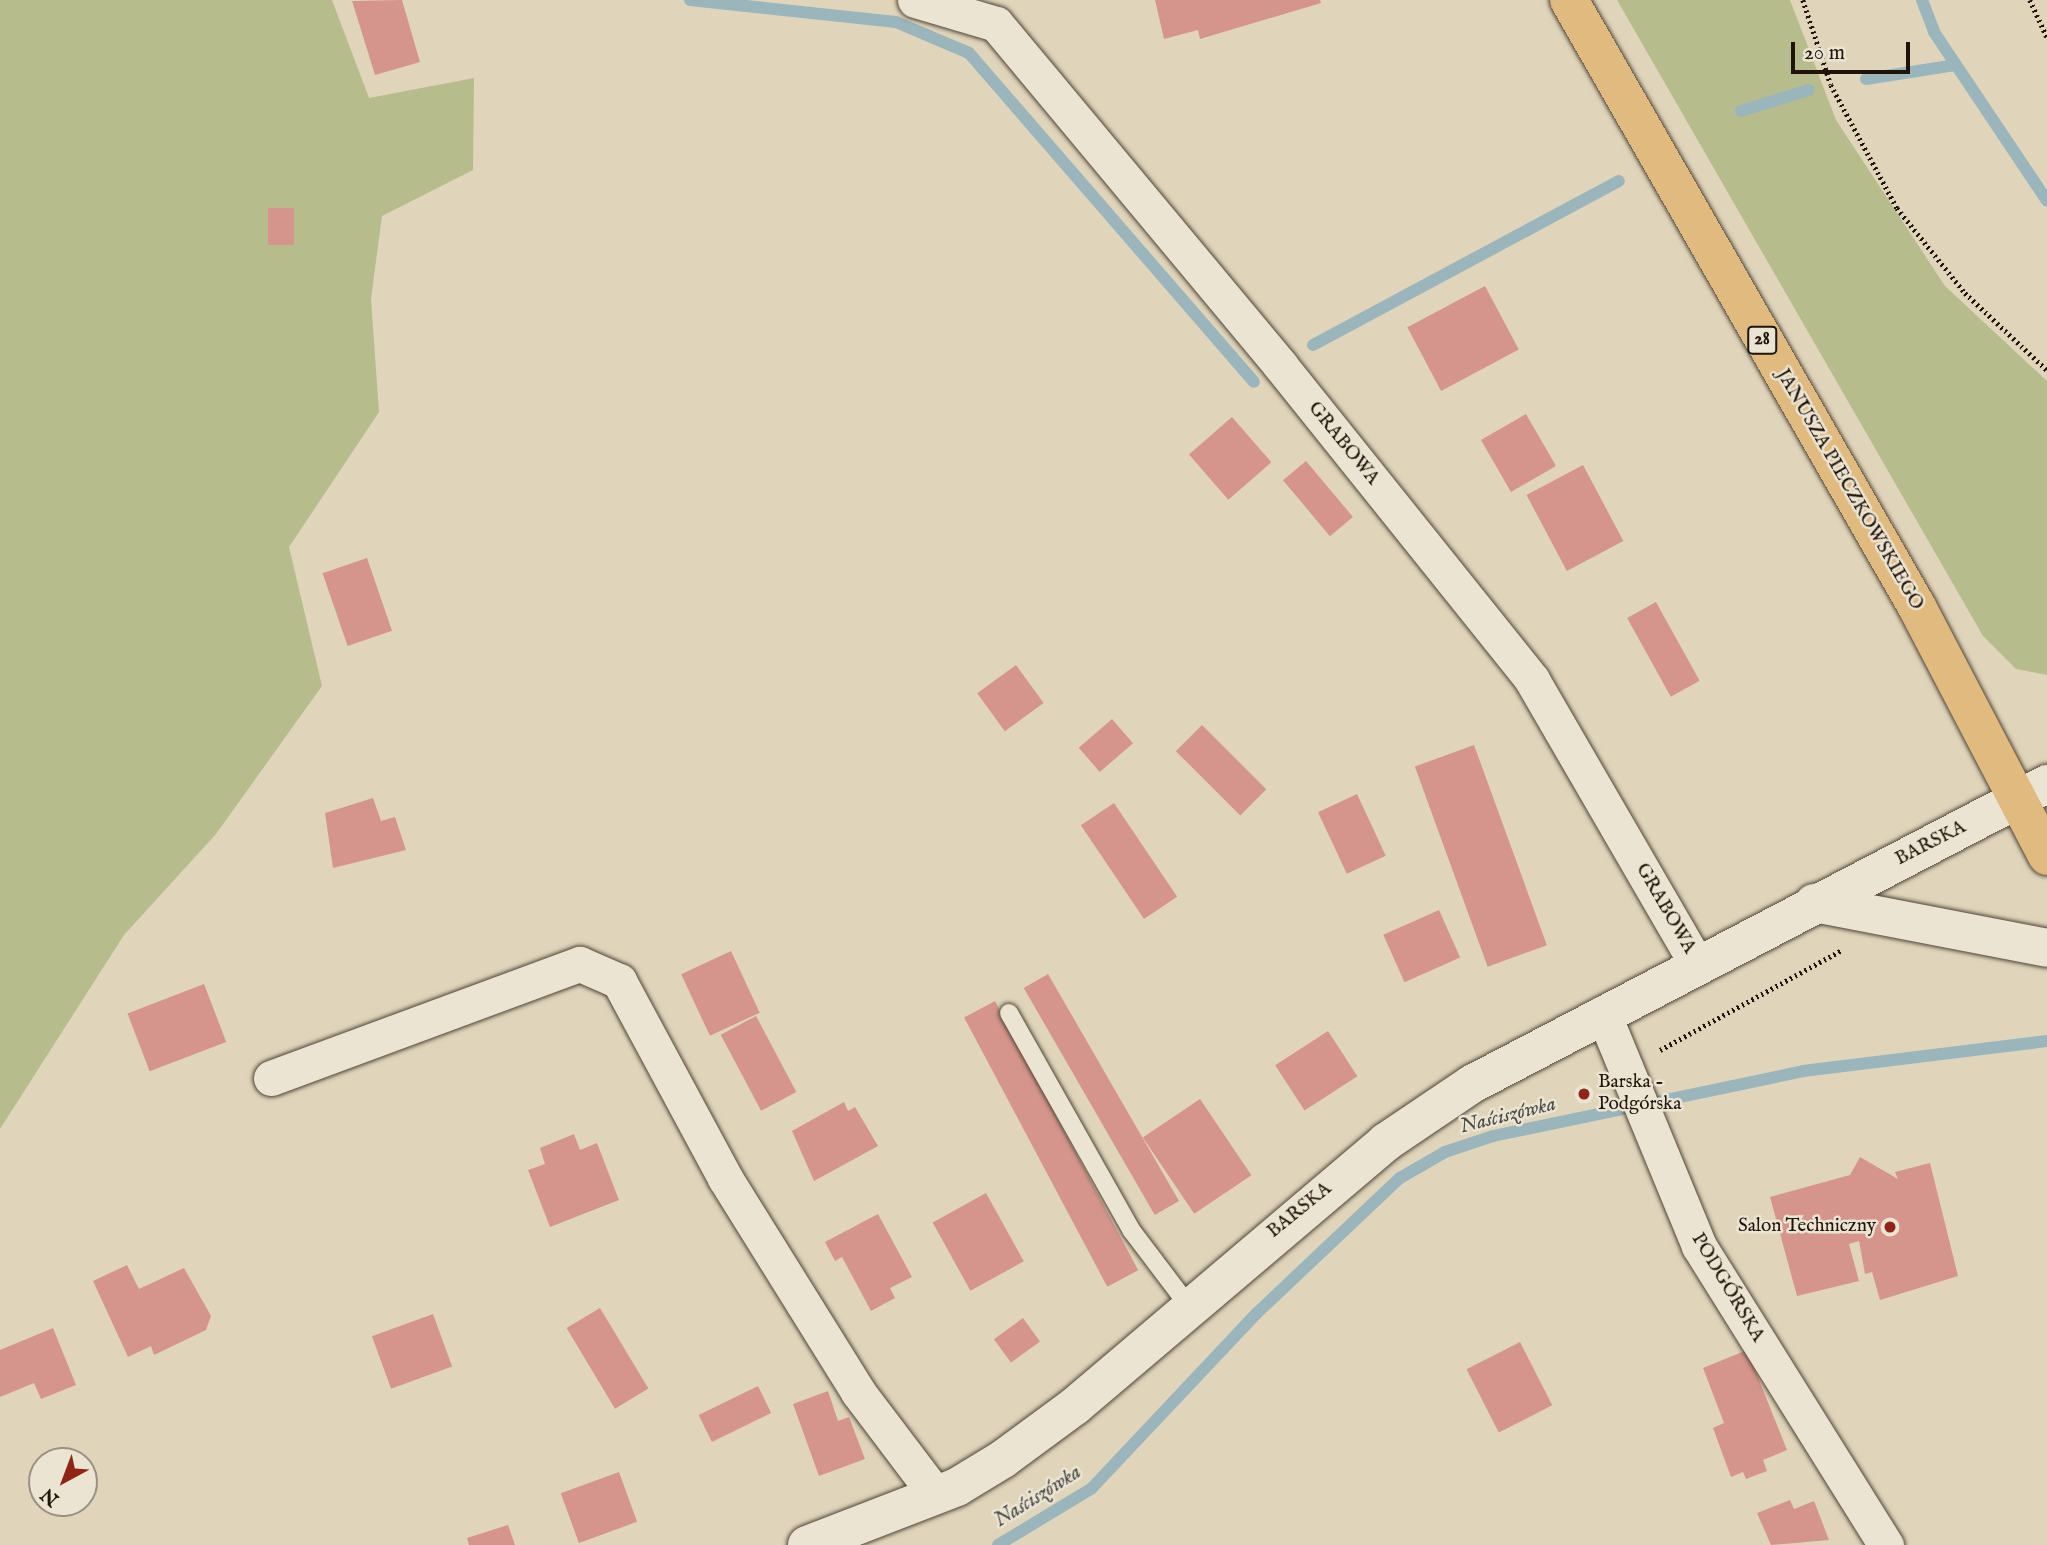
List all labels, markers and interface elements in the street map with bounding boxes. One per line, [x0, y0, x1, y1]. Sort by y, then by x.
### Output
scale bar [1795, 28, 1914, 72]
text: 20 m [1804, 40, 1845, 67]
road number: 28 [1746, 326, 1778, 354]
street label: JANUSZA PIECZKOWSKIEGO [1770, 365, 1928, 615]
street label: GRABOWA [1303, 398, 1383, 490]
street label: BARSKA [1892, 817, 1970, 871]
street label: GRABOWA [1630, 860, 1700, 958]
place label: Barska - Podgórska [1598, 1072, 1681, 1116]
marker: Barska - Podgórska [1576, 1086, 1592, 1102]
water label: Naściszówka [1457, 1092, 1559, 1140]
street label: BARSKA [1263, 1178, 1337, 1244]
place label: Salon Techniczny [1738, 1216, 1876, 1238]
marker: Salon Techniczny [1882, 1219, 1898, 1235]
street label: PODGÓRSKA [1686, 1229, 1768, 1347]
north arrow [28, 1447, 98, 1517]
water label: Naściszówka [990, 1460, 1086, 1534]
text: N [36, 1482, 65, 1511]

